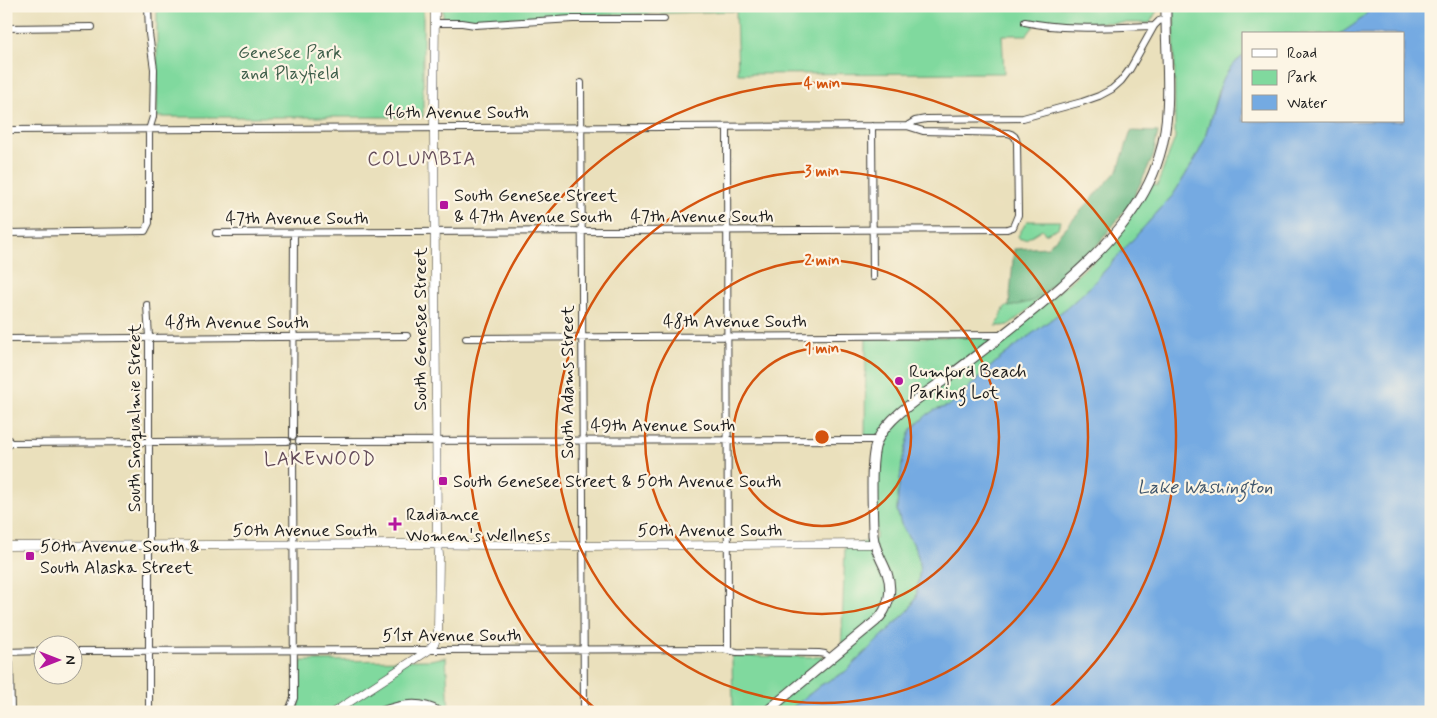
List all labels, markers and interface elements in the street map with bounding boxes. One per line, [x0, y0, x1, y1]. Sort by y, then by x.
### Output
legend [1242, 32, 1404, 122]
park label: Genesee Park and Playfield [238, 41, 342, 86]
text: Road [1287, 44, 1317, 64]
text: Park [1287, 68, 1317, 88]
text: 4 min [804, 74, 840, 94]
text: Water [1287, 94, 1327, 114]
street label: 46th Avenue South [385, 101, 529, 125]
district label: COLUMBIA [367, 147, 477, 172]
text: 3 min [805, 162, 839, 182]
place label: South Genesee Street & 47th Avenue South [454, 184, 618, 229]
marker: South Genesee Street & 47th Avenue South [438, 199, 450, 211]
street label: 47th Avenue South [630, 205, 774, 229]
street label: 47th Avenue South [225, 207, 369, 231]
street label: South Genesee Street [409, 247, 433, 411]
text: 2 min [804, 251, 840, 271]
street label: South Adams Street [556, 305, 580, 459]
street label: 48th Avenue South [663, 310, 807, 334]
street label: 48th Avenue South [165, 311, 309, 335]
street label: South Snoqualmie Street [123, 323, 147, 512]
text: 1 min [805, 339, 839, 359]
place label: Rumford Beach Parking Lot [909, 360, 1027, 407]
marker: Rumford Beach Parking Lot [893, 375, 905, 387]
street label: 49th Avenue South [591, 414, 735, 438]
centre of rings [813, 428, 831, 446]
district label: LAKEWOOD [264, 447, 376, 472]
place label: South Genesee Street & 50th Avenue South [453, 470, 781, 494]
marker: South Genesee Street & 50th Avenue South [437, 475, 449, 487]
water label: Lake Washington [1137, 475, 1273, 502]
place label: Radiance Women's Wellness [406, 503, 551, 548]
marker: Radiance Women's Wellness [388, 517, 402, 531]
street label: 50th Avenue South [233, 519, 377, 543]
street label: 50th Avenue South [638, 519, 782, 543]
place label: 50th Avenue South & South Alaska Street [40, 535, 200, 580]
marker: 50th Avenue South & South Alaska Street [24, 550, 36, 562]
street label: 51st Avenue South [382, 624, 522, 648]
north arrow [32, 636, 82, 686]
text: N [61, 655, 79, 665]

